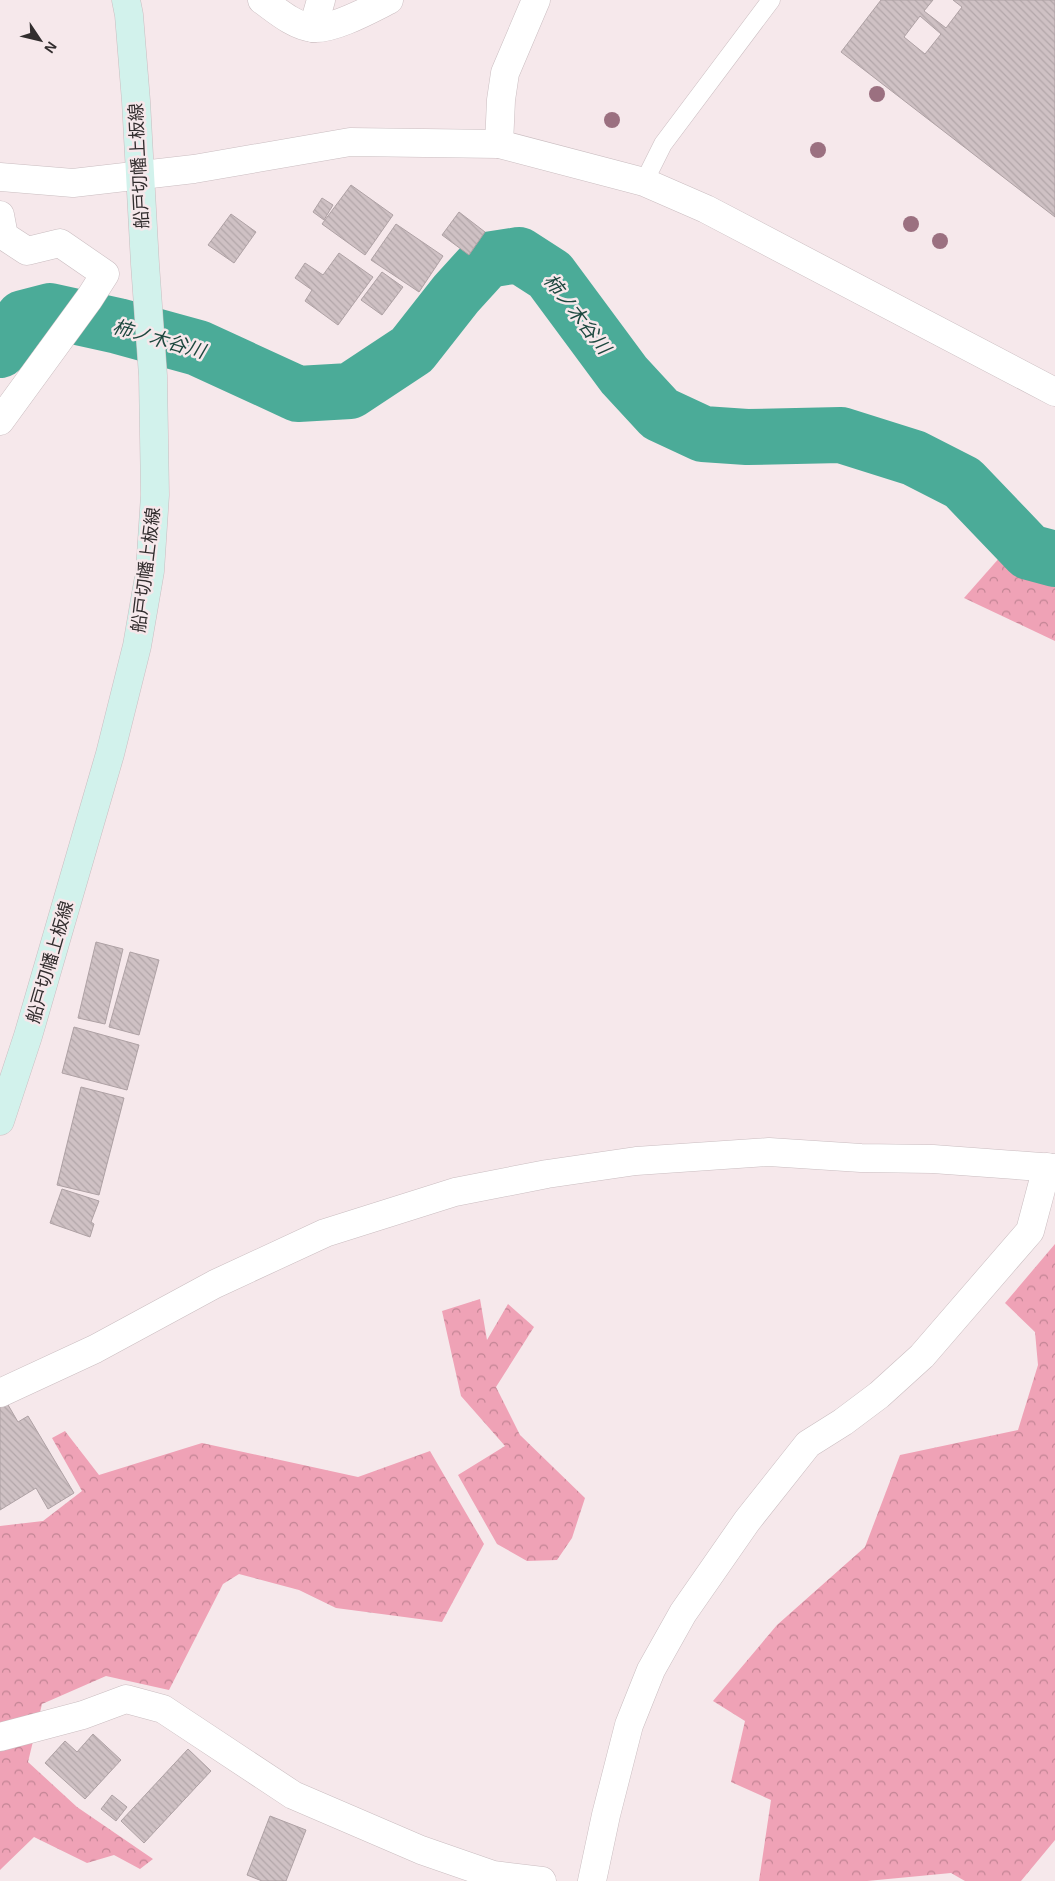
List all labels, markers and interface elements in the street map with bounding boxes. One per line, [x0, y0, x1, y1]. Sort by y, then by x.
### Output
north arrow [15, 15, 65, 65]
text: N [41, 39, 60, 56]
street label: 船戸切幡上板線 [126, 103, 152, 229]
water label: 柿ノ木谷川 [539, 270, 616, 359]
water label: 柿ノ木谷川 [110, 316, 209, 363]
street label: 船戸切幡上板線 [128, 506, 164, 634]
street label: 船戸切幡上板線 [23, 899, 77, 1025]

